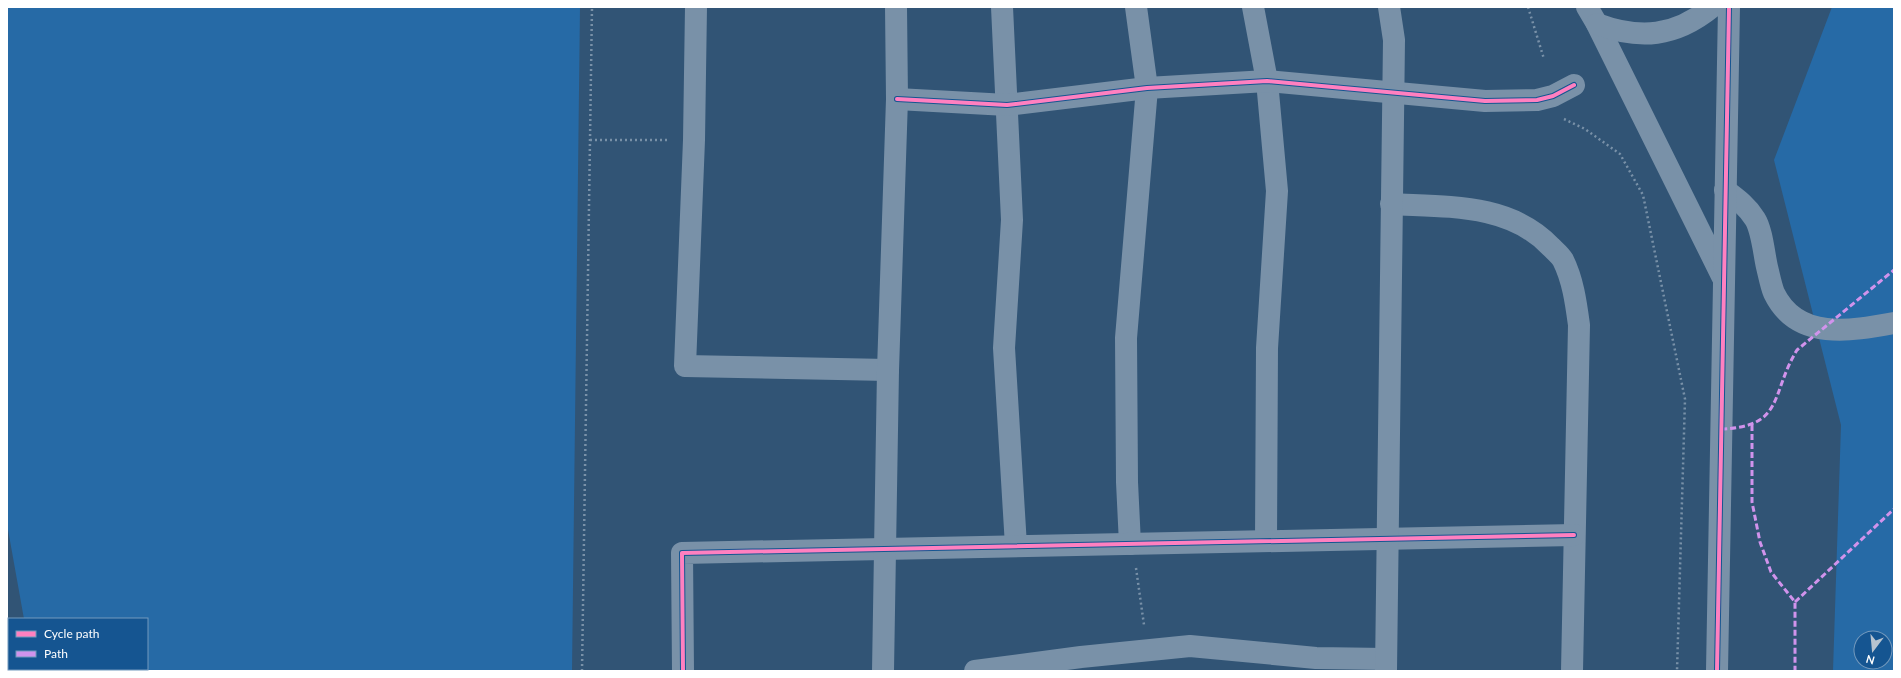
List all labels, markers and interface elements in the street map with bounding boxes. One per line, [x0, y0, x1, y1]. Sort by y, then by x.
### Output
legend [8, 618, 148, 670]
text: Cycle path [44, 626, 99, 641]
north arrow [1853, 630, 1893, 670]
text: Path [44, 646, 68, 661]
text: N [1864, 653, 1876, 668]

